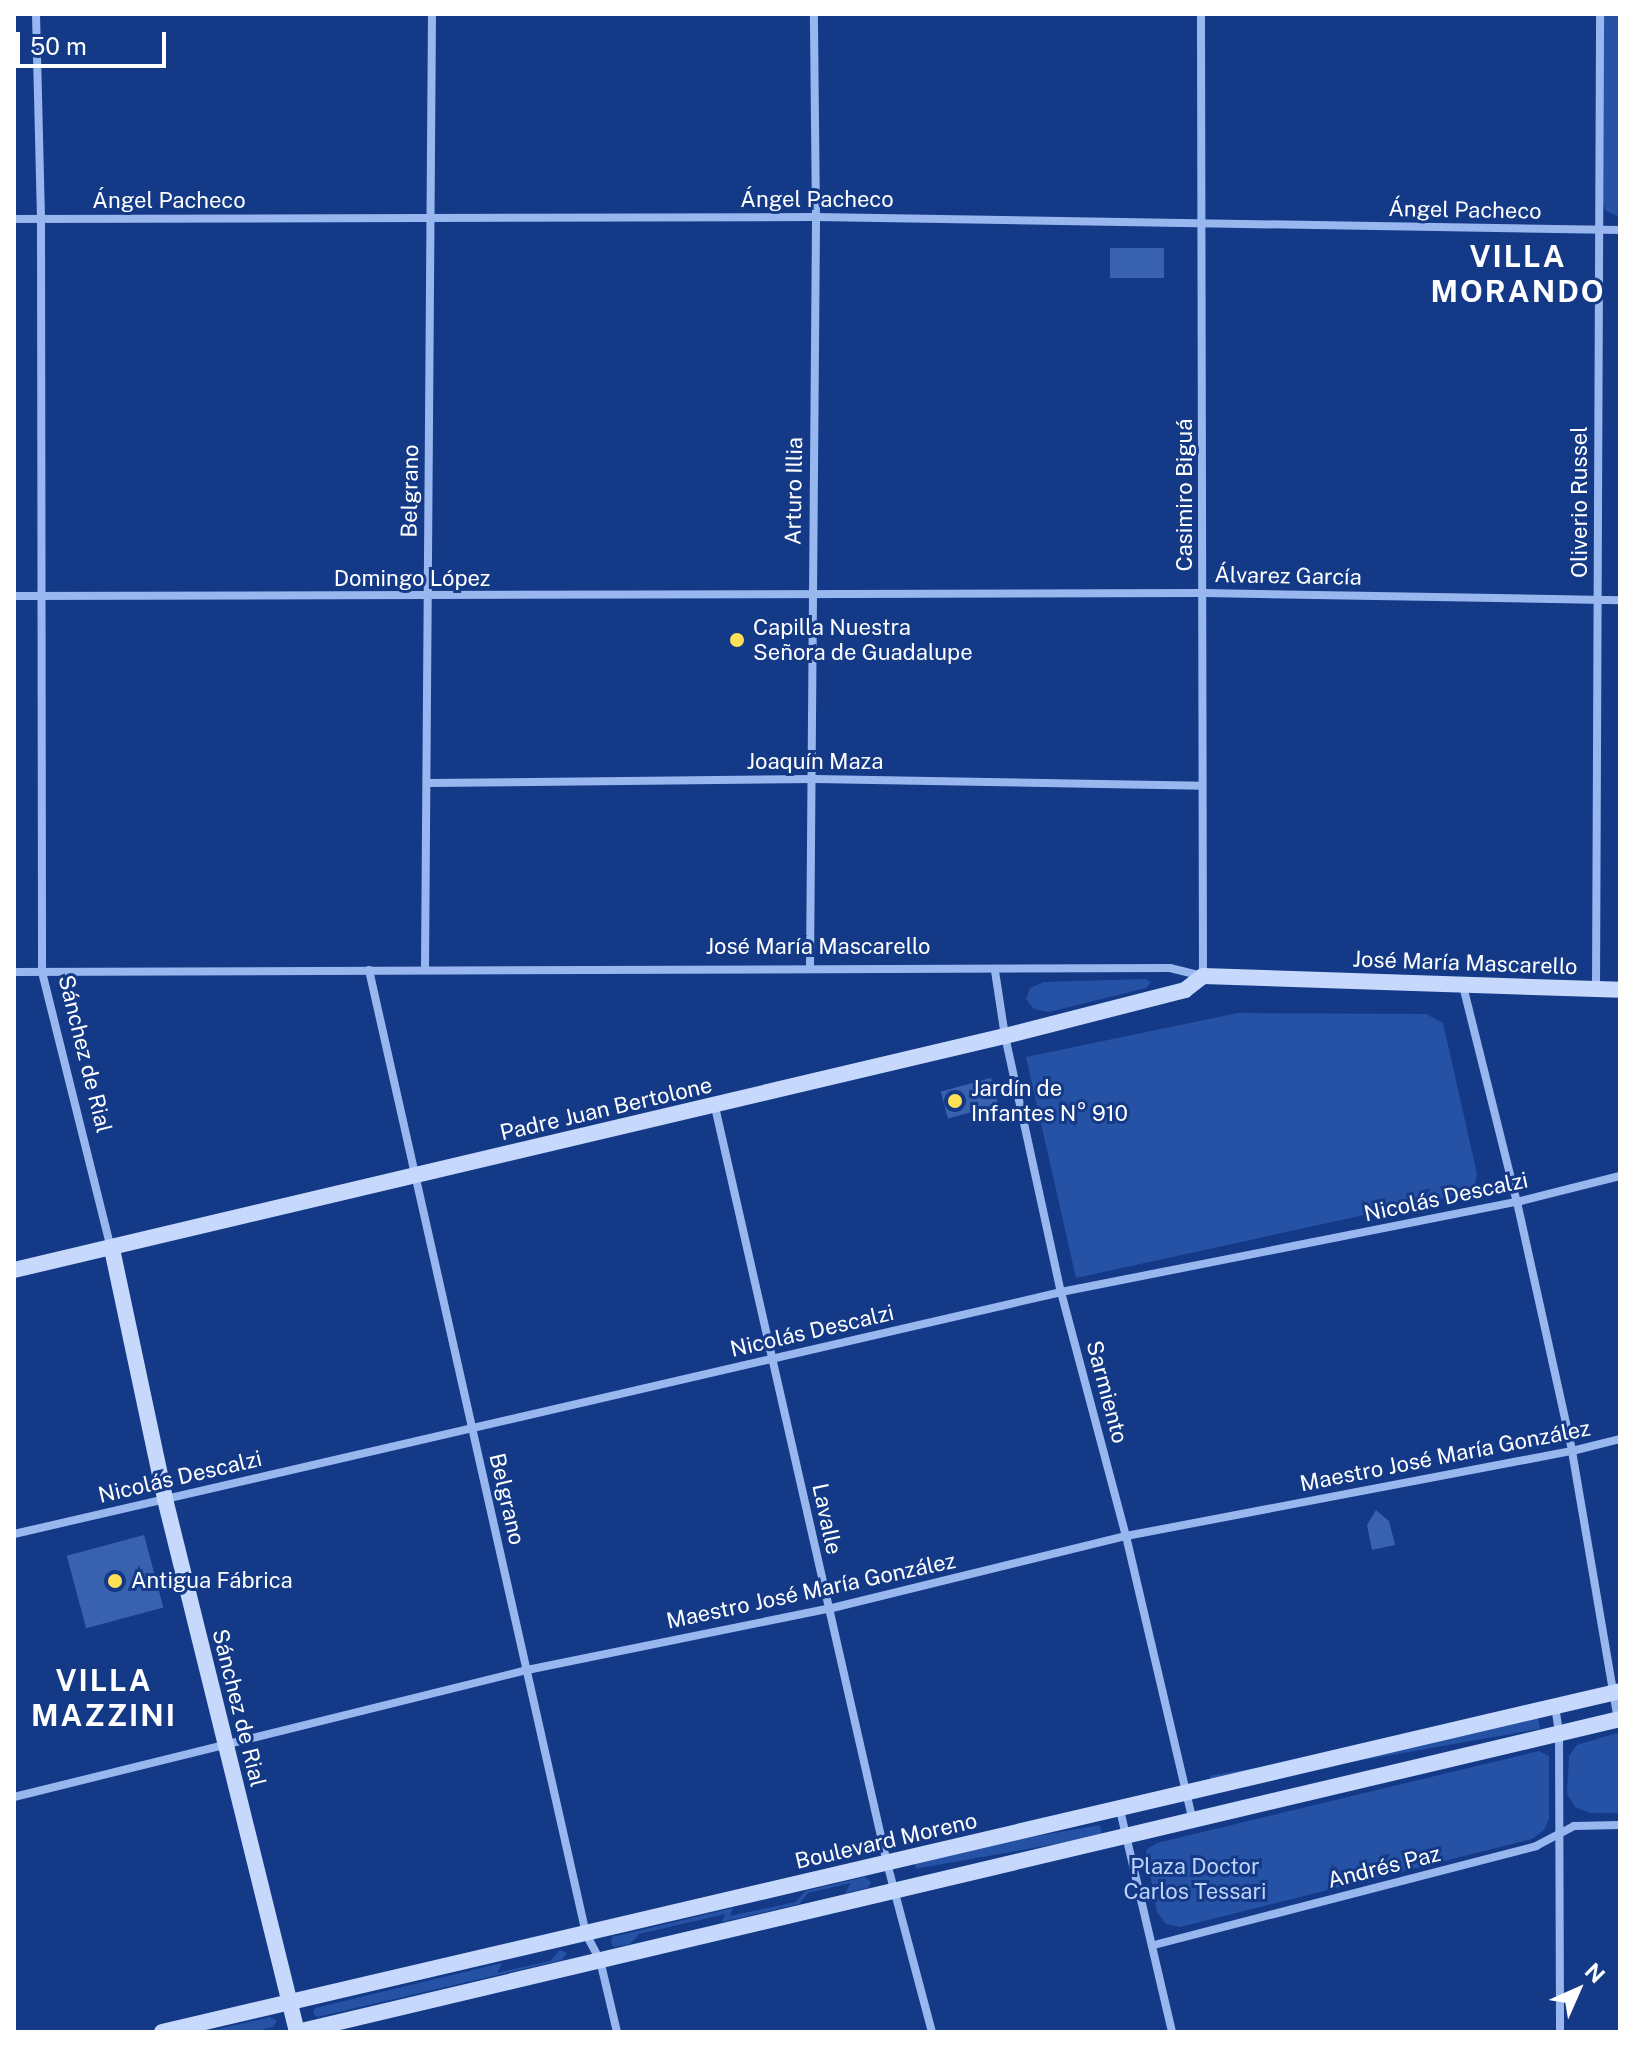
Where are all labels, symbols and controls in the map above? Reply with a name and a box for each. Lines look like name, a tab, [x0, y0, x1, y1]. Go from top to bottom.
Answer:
scale bar	[20, 16, 170, 66]
text: 50 m	[30, 32, 87, 60]
street label: Ángel Pacheco	[740, 187, 894, 213]
street label: Ángel Pacheco	[92, 188, 246, 214]
street label: Ángel Pacheco	[1388, 195, 1542, 225]
district label: VILLA MORANDO	[1430, 238, 1606, 308]
street label: Casimiro Biguá	[1172, 418, 1198, 572]
street label: Oliverio Russel	[1567, 426, 1593, 578]
street label: Arturo Illia	[780, 437, 808, 545]
street label: Belgrano	[396, 444, 424, 538]
street label: Álvarez García	[1214, 562, 1362, 590]
street label: Domingo López	[334, 566, 490, 592]
place label: Capilla Nuestra Señora de Guadalupe	[753, 614, 973, 666]
marker: Capilla Nuestra Señora de Guadalupe	[728, 631, 746, 649]
street label: Joaquín Maza	[747, 749, 883, 775]
street label: José María Mascarello	[705, 934, 931, 960]
street label: José María Mascarello	[1352, 946, 1578, 980]
street label: Sánchez de Rial	[53, 972, 117, 1136]
street label: Padre Juan Bertolone	[497, 1072, 715, 1146]
place label: Jardín de Infantes N° 910	[971, 1075, 1128, 1126]
marker: Jardín de Infantes N° 910	[946, 1092, 964, 1110]
street label: Nicolás Descalzi	[1362, 1167, 1530, 1227]
street label: Nicolás Descalzi	[728, 1299, 896, 1363]
street label: Sarmiento	[1081, 1338, 1133, 1446]
street label: Maestro José María González	[1297, 1415, 1593, 1497]
street label: Nicolás Descalzi	[96, 1445, 264, 1509]
street label: Belgrano	[484, 1451, 530, 1547]
street label: Lavalle	[807, 1481, 847, 1557]
street label: Maestro José María González	[664, 1547, 958, 1635]
place label: Antigua Fábrica	[131, 1568, 293, 1594]
marker: Antigua Fábrica	[106, 1572, 124, 1590]
street label: Sánchez de Rial	[207, 1626, 271, 1790]
district label: VILLA MAZZINI	[31, 1662, 177, 1732]
street label: Boulevard Moreno	[792, 1807, 980, 1875]
street label: Andrés Paz	[1325, 1840, 1443, 1894]
park label: Plaza Doctor Carlos Tessari	[1123, 1853, 1267, 1904]
north arrow	[1538, 1950, 1618, 2030]
text: N	[1580, 1958, 1610, 1988]

